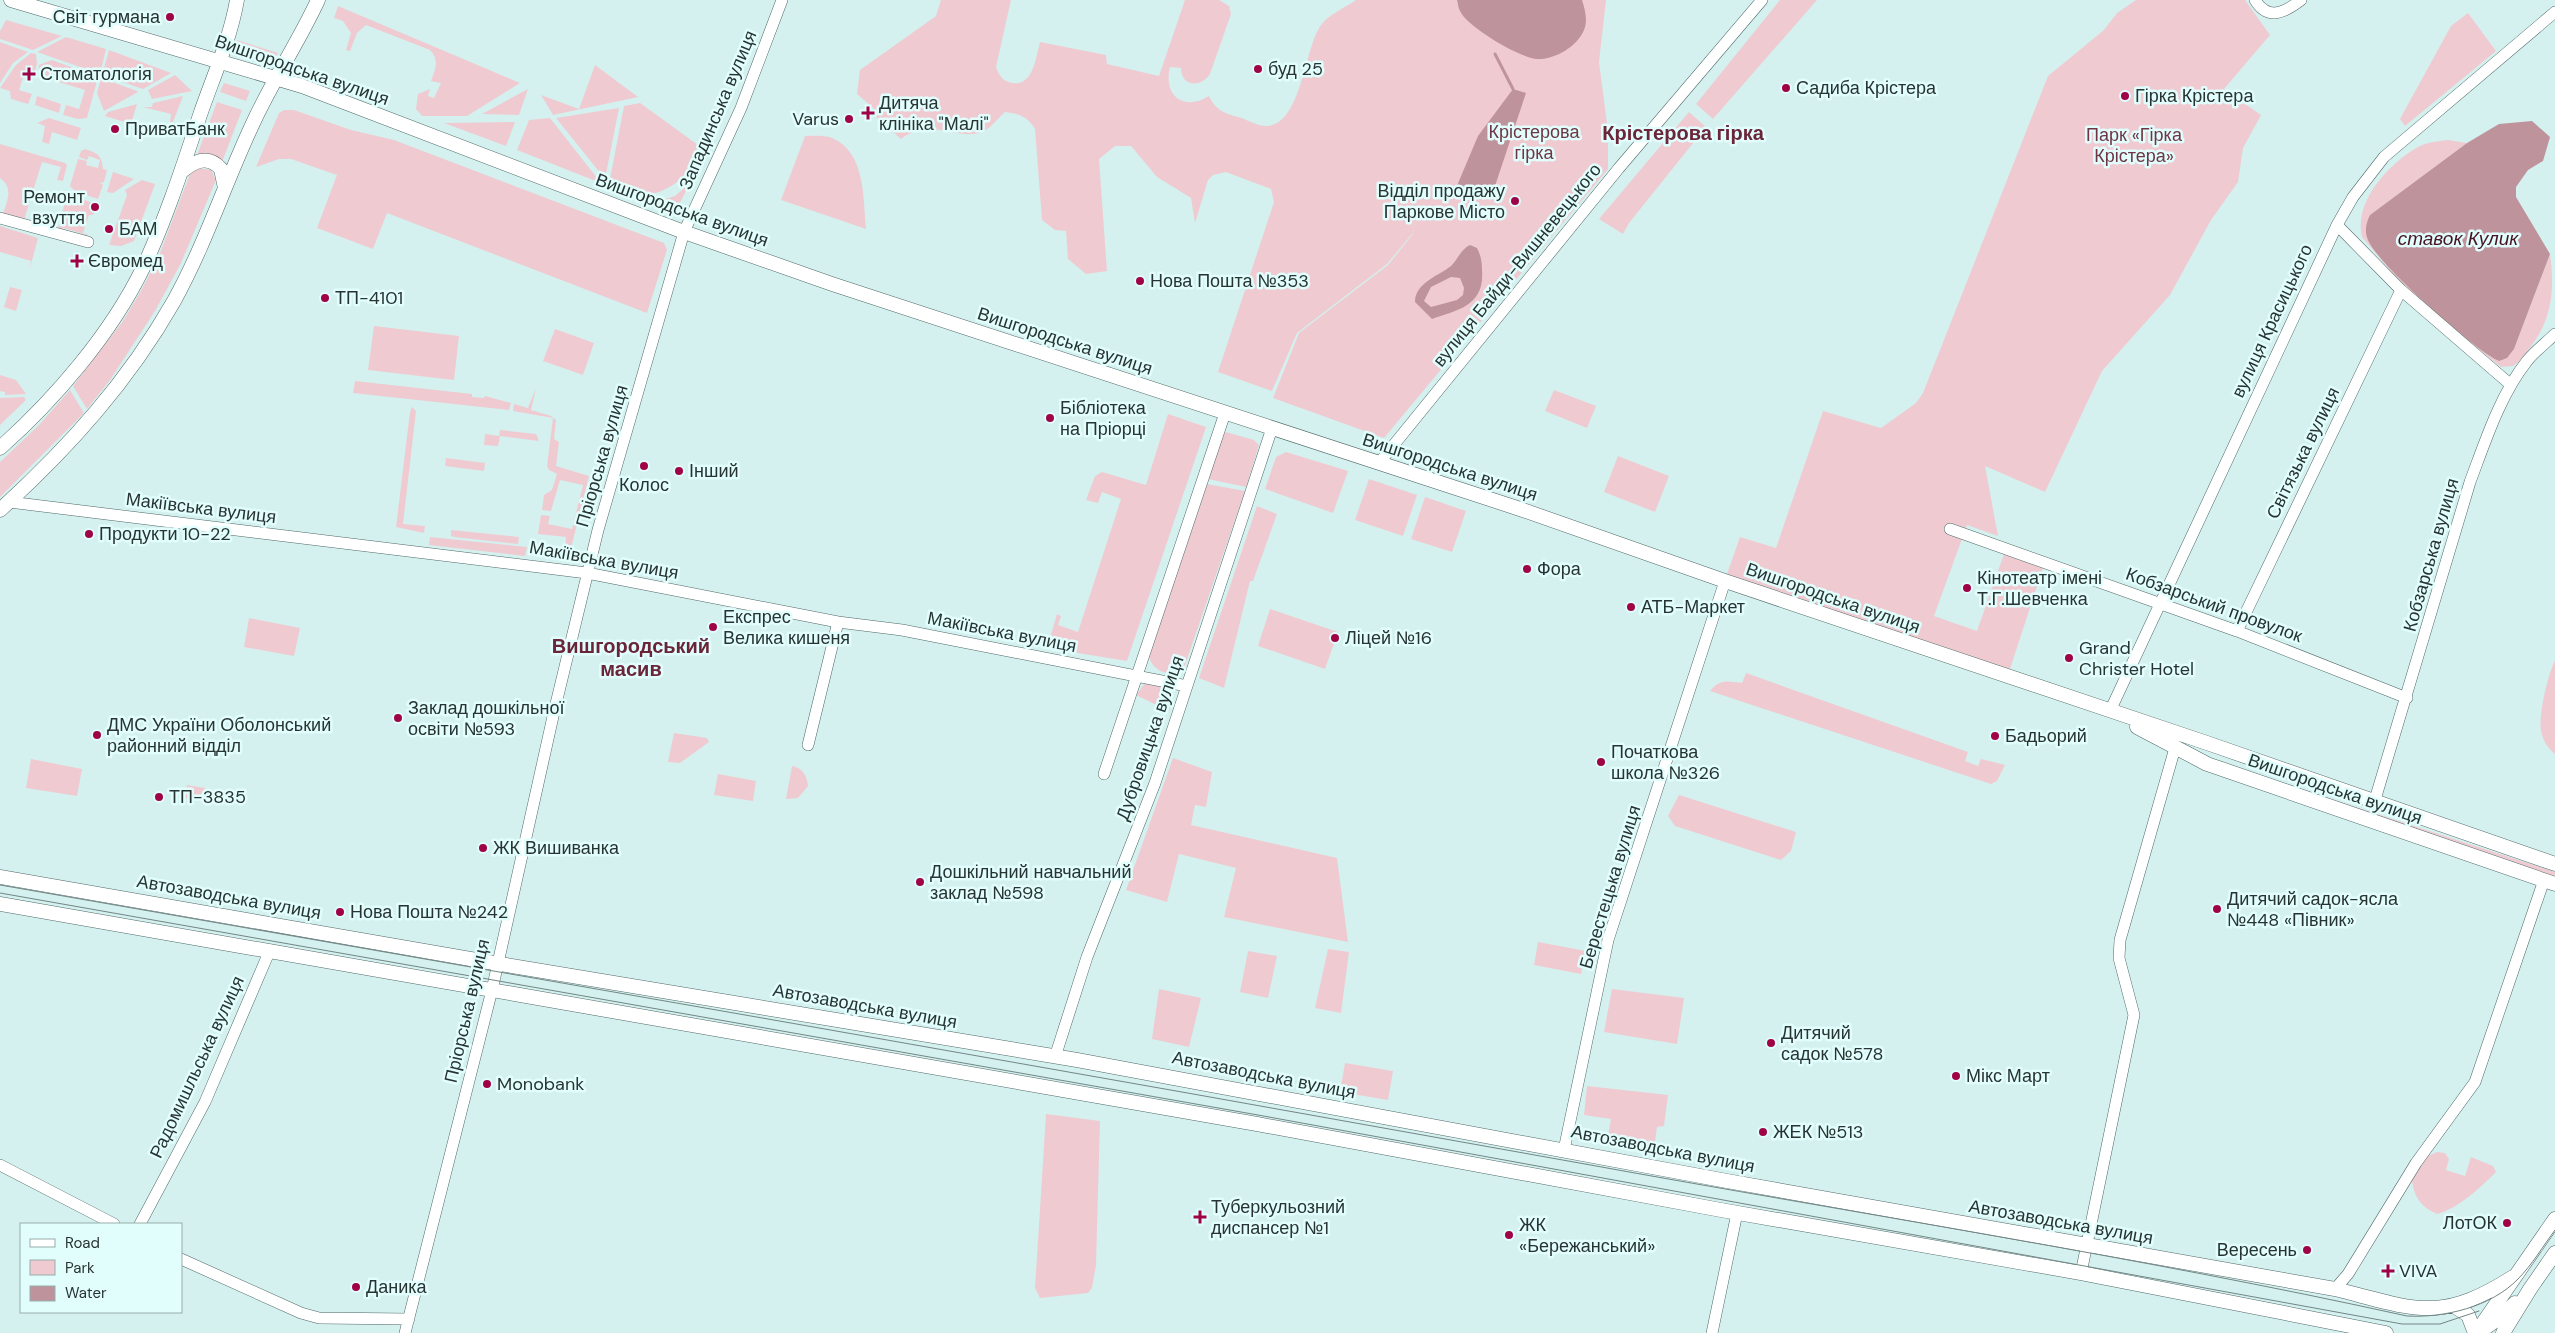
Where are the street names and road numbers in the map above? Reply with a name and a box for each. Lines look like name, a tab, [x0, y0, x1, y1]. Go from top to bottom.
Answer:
street label: Западинська вулиця	[674, 27, 762, 193]
street label: Вишгородська вулиця	[212, 29, 392, 111]
street label: вулиця Байди-Вишневецького	[1427, 158, 1607, 372]
street label: Вишгородська вулиця	[592, 167, 772, 253]
street label: вулиця Красицького	[2226, 240, 2318, 402]
street label: Вишгородська вулиця	[974, 301, 1156, 381]
street label: Пріорська вулиця	[570, 382, 634, 530]
street label: Світязька вулиця	[2261, 383, 2345, 523]
street label: Вишгородська вулиця	[1359, 427, 1541, 507]
street label: Кобзарська вулиця	[2398, 475, 2464, 635]
street label: Макіївська вулиця	[124, 487, 278, 529]
street label: Макіївська вулиця	[527, 535, 681, 585]
street label: Вишгородська вулиця	[1743, 557, 1923, 639]
street label: Кобзарський провулок	[2123, 562, 2306, 648]
street label: Макіївська вулиця	[925, 606, 1079, 658]
street label: Дубровицька вулиця	[1111, 652, 1189, 824]
street label: Вишгородська вулиця	[2245, 748, 2425, 830]
street label: Берестецька вулиця	[1574, 802, 1646, 972]
street label: Автозаводська вулиця	[135, 869, 323, 925]
street label: Пріорська вулиця	[439, 937, 495, 1085]
street label: Радомишльська вулиця	[144, 972, 250, 1162]
street label: Автозаводська вулиця	[771, 978, 959, 1034]
street label: Автозаводська вулиця	[1170, 1045, 1358, 1105]
street label: Автозаводська вулиця	[1569, 1119, 1757, 1179]
street label: Автозаводська вулиця	[1967, 1194, 2155, 1250]

